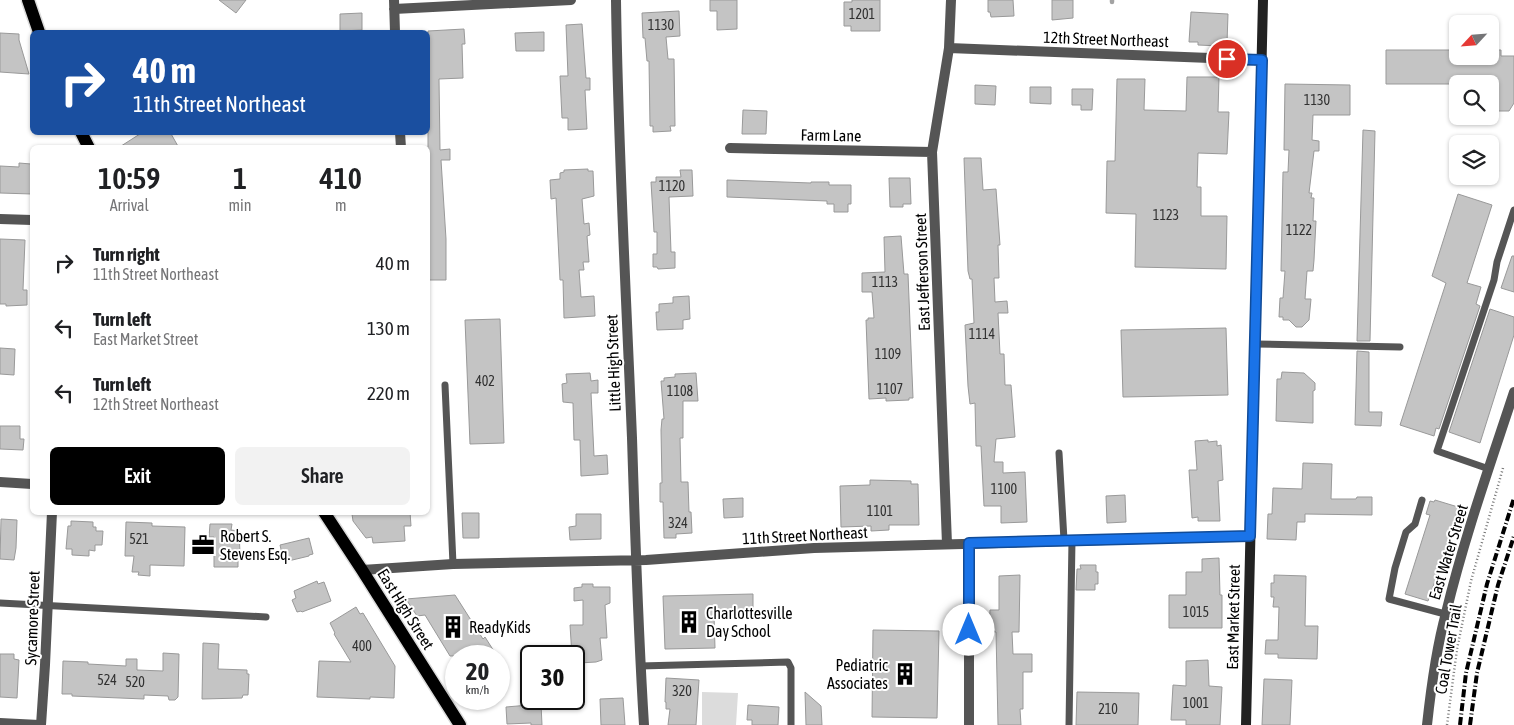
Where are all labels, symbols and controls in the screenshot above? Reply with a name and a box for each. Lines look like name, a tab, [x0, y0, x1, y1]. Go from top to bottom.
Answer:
house number: 1201	[849, 6, 875, 22]
north arrow	[1449, 15, 1499, 65]
map controls	[1449, 15, 1499, 185]
house number: 1130	[648, 17, 675, 33]
street label: 12th Street Northeast	[1043, 28, 1170, 50]
pin	[1206, 38, 1248, 80]
icon: arrive	[1213, 45, 1241, 73]
icon: right	[50, 50, 115, 115]
text: 40 m	[133, 50, 196, 90]
button: search	[1449, 75, 1499, 125]
text: 11th Street Northeast	[133, 91, 306, 117]
house number: 1130	[1304, 92, 1331, 108]
street label: Farm Lane	[801, 125, 861, 145]
button: layers	[1449, 135, 1499, 185]
text: 10:59	[98, 161, 160, 195]
text: 1	[233, 161, 247, 195]
text: 410	[320, 161, 362, 195]
house number: 1120	[659, 178, 686, 194]
text: Arrival	[110, 196, 149, 214]
text: min	[229, 196, 252, 214]
text: m	[335, 196, 347, 214]
house number: 1123	[1153, 207, 1179, 223]
street label: East Jefferson Street	[911, 212, 933, 331]
house number: 1122	[1286, 222, 1312, 238]
text: Turn right	[93, 243, 160, 265]
icon: right	[50, 249, 78, 277]
text: 40 m	[376, 252, 410, 274]
text: 11th Street Northeast	[93, 265, 219, 283]
house number: 1113	[872, 274, 898, 290]
text: Turn left	[93, 308, 151, 330]
icon: left	[50, 314, 78, 342]
street label: Little High Street	[602, 314, 625, 412]
text: 130 m	[367, 317, 410, 339]
house number: 1114	[969, 326, 996, 342]
text: East Market Street	[93, 330, 198, 348]
house number: 1109	[875, 346, 901, 362]
text: Turn left	[93, 373, 151, 395]
house number: 402	[475, 373, 495, 389]
icon: left	[50, 379, 78, 407]
house number: 1107	[877, 381, 903, 397]
text: 220 m	[367, 382, 410, 404]
house number: 1108	[667, 383, 694, 399]
text: 12th Street Northeast	[93, 395, 219, 413]
button: Exit	[50, 447, 225, 505]
button: Share	[235, 447, 410, 505]
house number: 1100	[991, 481, 1018, 497]
street label: East Water Street	[1425, 502, 1471, 602]
house number: 1101	[867, 503, 893, 519]
house number: 324	[668, 515, 688, 531]
street label: 11th Street Northeast	[742, 523, 869, 547]
place label: Robert S. Stevens Esq.	[220, 527, 291, 564]
house number: 521	[129, 531, 149, 547]
office icon: Robert S. Stevens Esq.	[190, 532, 216, 558]
street label: East Market Street	[1223, 564, 1243, 670]
street label: East High Street	[373, 565, 438, 653]
street label: Sycamore Street	[21, 570, 44, 666]
street label: Coal Tower Trail	[1431, 602, 1465, 696]
position arrow	[942, 603, 994, 655]
place label: Charlottesville Day School	[706, 604, 793, 641]
house number: 1015	[1183, 604, 1209, 620]
building icon: Charlottesville Day School	[676, 609, 702, 635]
building icon: ReadyKids	[440, 614, 466, 640]
place label: ReadyKids	[469, 618, 531, 637]
house number: 400	[352, 638, 372, 654]
speed limit sign: 30	[520, 645, 585, 710]
place label: Pediatric Associates	[827, 656, 888, 692]
text: 20	[466, 657, 489, 685]
building icon: Pediatric Associates	[892, 661, 918, 687]
house number: 524	[97, 672, 117, 688]
house number: 520	[125, 674, 145, 690]
text: km/h	[466, 683, 489, 697]
house number: 320	[672, 683, 692, 699]
house number: 1001	[1183, 695, 1209, 711]
house number: 210	[1098, 701, 1118, 717]

